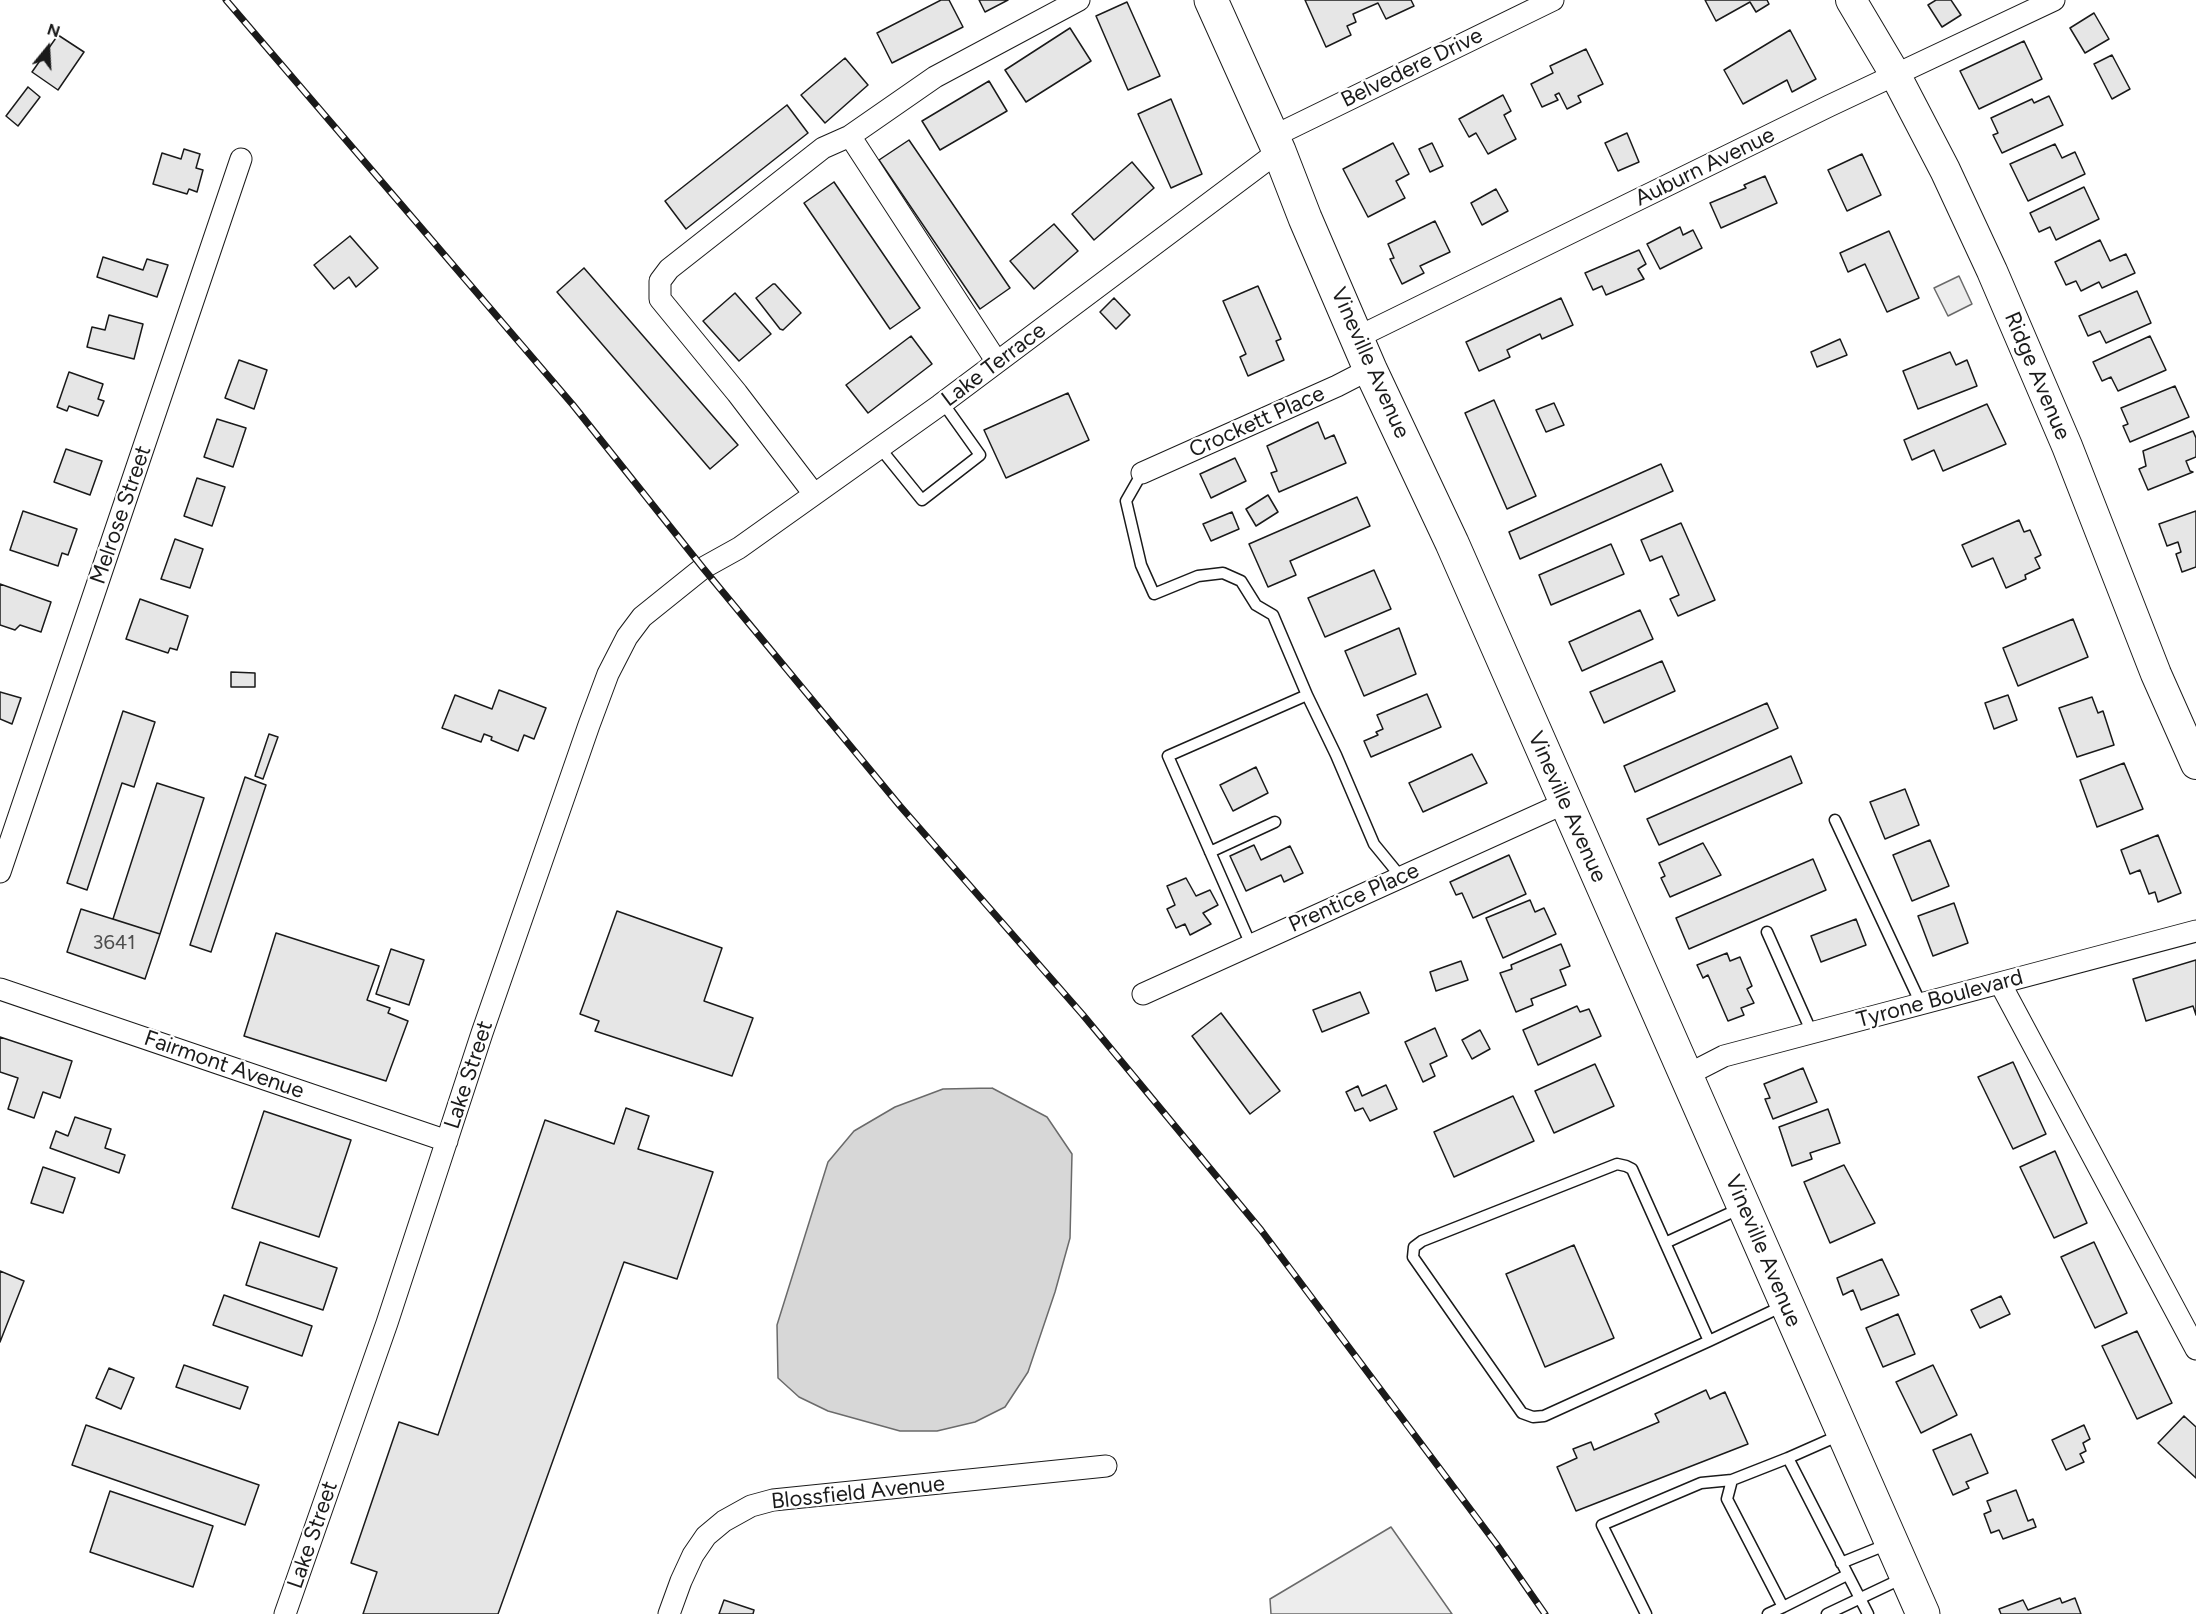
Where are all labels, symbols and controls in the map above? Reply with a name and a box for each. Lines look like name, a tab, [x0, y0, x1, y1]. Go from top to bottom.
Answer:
north arrow	[18, 18, 78, 78]
text: N	[45, 19, 63, 41]
street label: Belvedere Drive	[1337, 22, 1487, 114]
street label: Auburn Avenue	[1631, 122, 1779, 212]
street label: Vineville Avenue	[1325, 283, 1415, 443]
street label: Ridge Avenue	[1998, 308, 2076, 444]
street label: Lake Terrace	[937, 317, 1051, 413]
street label: Crockett Place	[1185, 380, 1329, 464]
street label: Melrose Street	[85, 442, 157, 588]
street label: Vineville Avenue	[1522, 727, 1612, 887]
street label: Prentice Place	[1285, 858, 1423, 938]
house number: 3641	[93, 931, 135, 955]
street label: Tyrone Boulevard	[1854, 964, 2026, 1034]
street label: Lake Street	[439, 1018, 499, 1132]
street label: Fairmont Avenue	[141, 1025, 307, 1105]
street label: Vineville Avenue	[1719, 1171, 1807, 1331]
street label: Blossfield Avenue	[770, 1471, 946, 1515]
street label: Lake Street	[282, 1478, 344, 1592]

